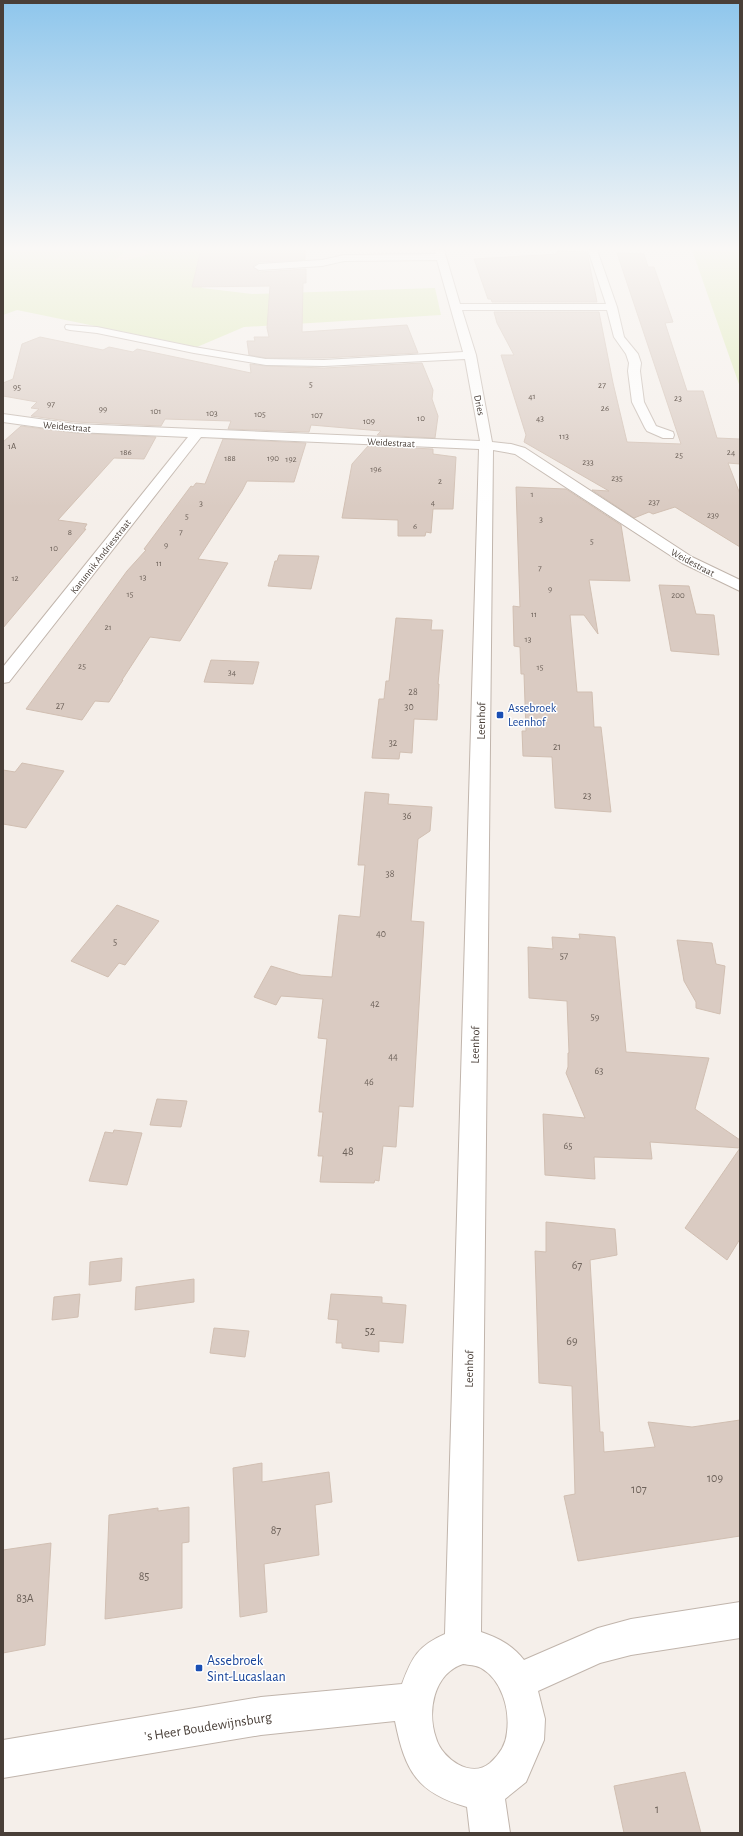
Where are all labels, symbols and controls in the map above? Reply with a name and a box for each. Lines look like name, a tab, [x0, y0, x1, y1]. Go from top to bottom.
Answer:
house number: 5	[309, 380, 313, 389]
house number: 27	[598, 381, 606, 390]
house number: 95	[13, 383, 21, 392]
house number: 41	[528, 392, 536, 401]
street label: Dries	[472, 394, 486, 417]
house number: 23	[674, 394, 682, 403]
house number: 97	[47, 400, 55, 409]
house number: 26	[601, 404, 609, 413]
house number: 99	[99, 405, 107, 414]
house number: 101	[151, 407, 161, 416]
house number: 103	[206, 409, 218, 418]
house number: 105	[254, 410, 266, 419]
house number: 107	[311, 411, 323, 420]
house number: 10	[417, 414, 425, 423]
house number: 43	[536, 414, 544, 423]
house number: 109	[363, 417, 375, 426]
street label: Weidestraat	[43, 420, 92, 434]
house number: 113	[559, 432, 569, 441]
street label: Weidestraat	[367, 437, 416, 449]
house number: 1A	[8, 442, 16, 451]
house number: 186	[120, 448, 132, 457]
house number: 24	[727, 448, 736, 457]
house number: 25	[675, 451, 683, 460]
house number: 188	[224, 454, 236, 463]
house number: 190	[267, 454, 279, 463]
house number: 192	[285, 455, 297, 464]
house number: 233	[582, 458, 594, 467]
house number: 196	[370, 465, 382, 474]
house number: 235	[611, 474, 623, 483]
house number: 2	[438, 477, 442, 486]
house number: 1	[530, 490, 534, 499]
house number: 4	[431, 498, 436, 507]
house number: 237	[648, 498, 660, 507]
house number: 3	[199, 499, 203, 508]
house number: 239	[707, 511, 719, 520]
house number: 5	[185, 512, 189, 521]
house number: 3	[539, 515, 543, 524]
street label: Kanunnik Andriesstraat	[69, 517, 133, 596]
house number: 6	[413, 522, 417, 531]
house number: 8	[68, 528, 72, 537]
house number: 7	[179, 528, 183, 537]
house number: 5	[590, 537, 594, 546]
house number: 9	[164, 541, 168, 550]
house number: 10	[50, 544, 58, 553]
street label: Weidestraat	[669, 547, 717, 579]
house number: 11	[156, 559, 162, 568]
house number: 7	[538, 564, 542, 573]
house number: 13	[140, 573, 147, 582]
house number: 12	[11, 574, 19, 583]
house number: 9	[548, 585, 552, 594]
house number: 15	[127, 590, 134, 599]
house number: 200	[671, 591, 685, 600]
house number: 11	[531, 610, 537, 619]
house number: 21	[104, 623, 112, 632]
house number: 13	[525, 635, 532, 644]
house number: 25	[78, 662, 86, 671]
house number: 15	[537, 663, 544, 672]
house number: 34	[228, 668, 237, 677]
house number: 28	[408, 687, 418, 697]
house number: 27	[56, 701, 64, 711]
street label: Leenhof	[475, 701, 487, 740]
house number: 30	[404, 702, 414, 712]
place label: Assebroek Leenhof	[508, 702, 557, 728]
marker: Assebroek Leenhof	[495, 710, 505, 720]
house number: 32	[389, 738, 398, 748]
house number: 21	[553, 742, 561, 752]
house number: 23	[583, 791, 591, 801]
house number: 36	[403, 811, 412, 821]
house number: 38	[386, 869, 395, 879]
house number: 40	[376, 929, 386, 939]
house number: 5	[113, 937, 117, 947]
house number: 57	[560, 951, 568, 961]
house number: 42	[370, 999, 380, 1009]
house number: 59	[591, 1012, 600, 1022]
street label: Leenhof	[469, 1025, 481, 1064]
house number: 44	[388, 1052, 398, 1062]
house number: 63	[595, 1066, 603, 1076]
house number: 46	[364, 1077, 374, 1087]
house number: 65	[564, 1141, 572, 1151]
house number: 48	[342, 1145, 354, 1157]
house number: 67	[572, 1259, 582, 1271]
house number: 52	[365, 1325, 376, 1337]
house number: 69	[566, 1335, 578, 1347]
street label: Leenhof	[463, 1349, 475, 1388]
house number: 109	[707, 1472, 723, 1484]
house number: 107	[631, 1483, 647, 1495]
house number: 87	[271, 1524, 281, 1536]
house number: 85	[139, 1570, 149, 1582]
house number: 83A	[16, 1592, 34, 1604]
place label: Assebroek Sint-Lucaslaan	[207, 1654, 286, 1684]
marker: Assebroek Sint-Lucaslaan	[194, 1663, 204, 1673]
street label: 's Heer Boudewijnsburg	[144, 1710, 273, 1744]
house number: 1	[655, 1803, 659, 1815]

